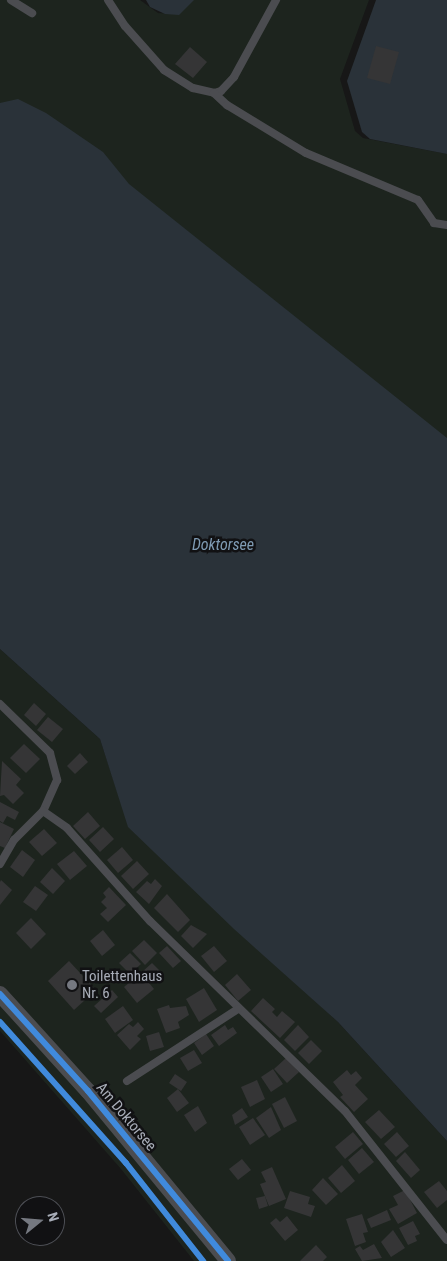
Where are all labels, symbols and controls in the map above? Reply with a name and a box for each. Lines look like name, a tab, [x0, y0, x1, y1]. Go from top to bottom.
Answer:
water label: Doktorsee	[192, 535, 254, 555]
place label: Toilettenhaus Nr. 6	[82, 967, 162, 1002]
marker: Toilettenhaus Nr. 6	[66, 979, 78, 991]
street label: Am Doktorsee	[92, 1079, 160, 1155]
north arrow	[15, 1196, 65, 1246]
text: N	[44, 1210, 62, 1223]

